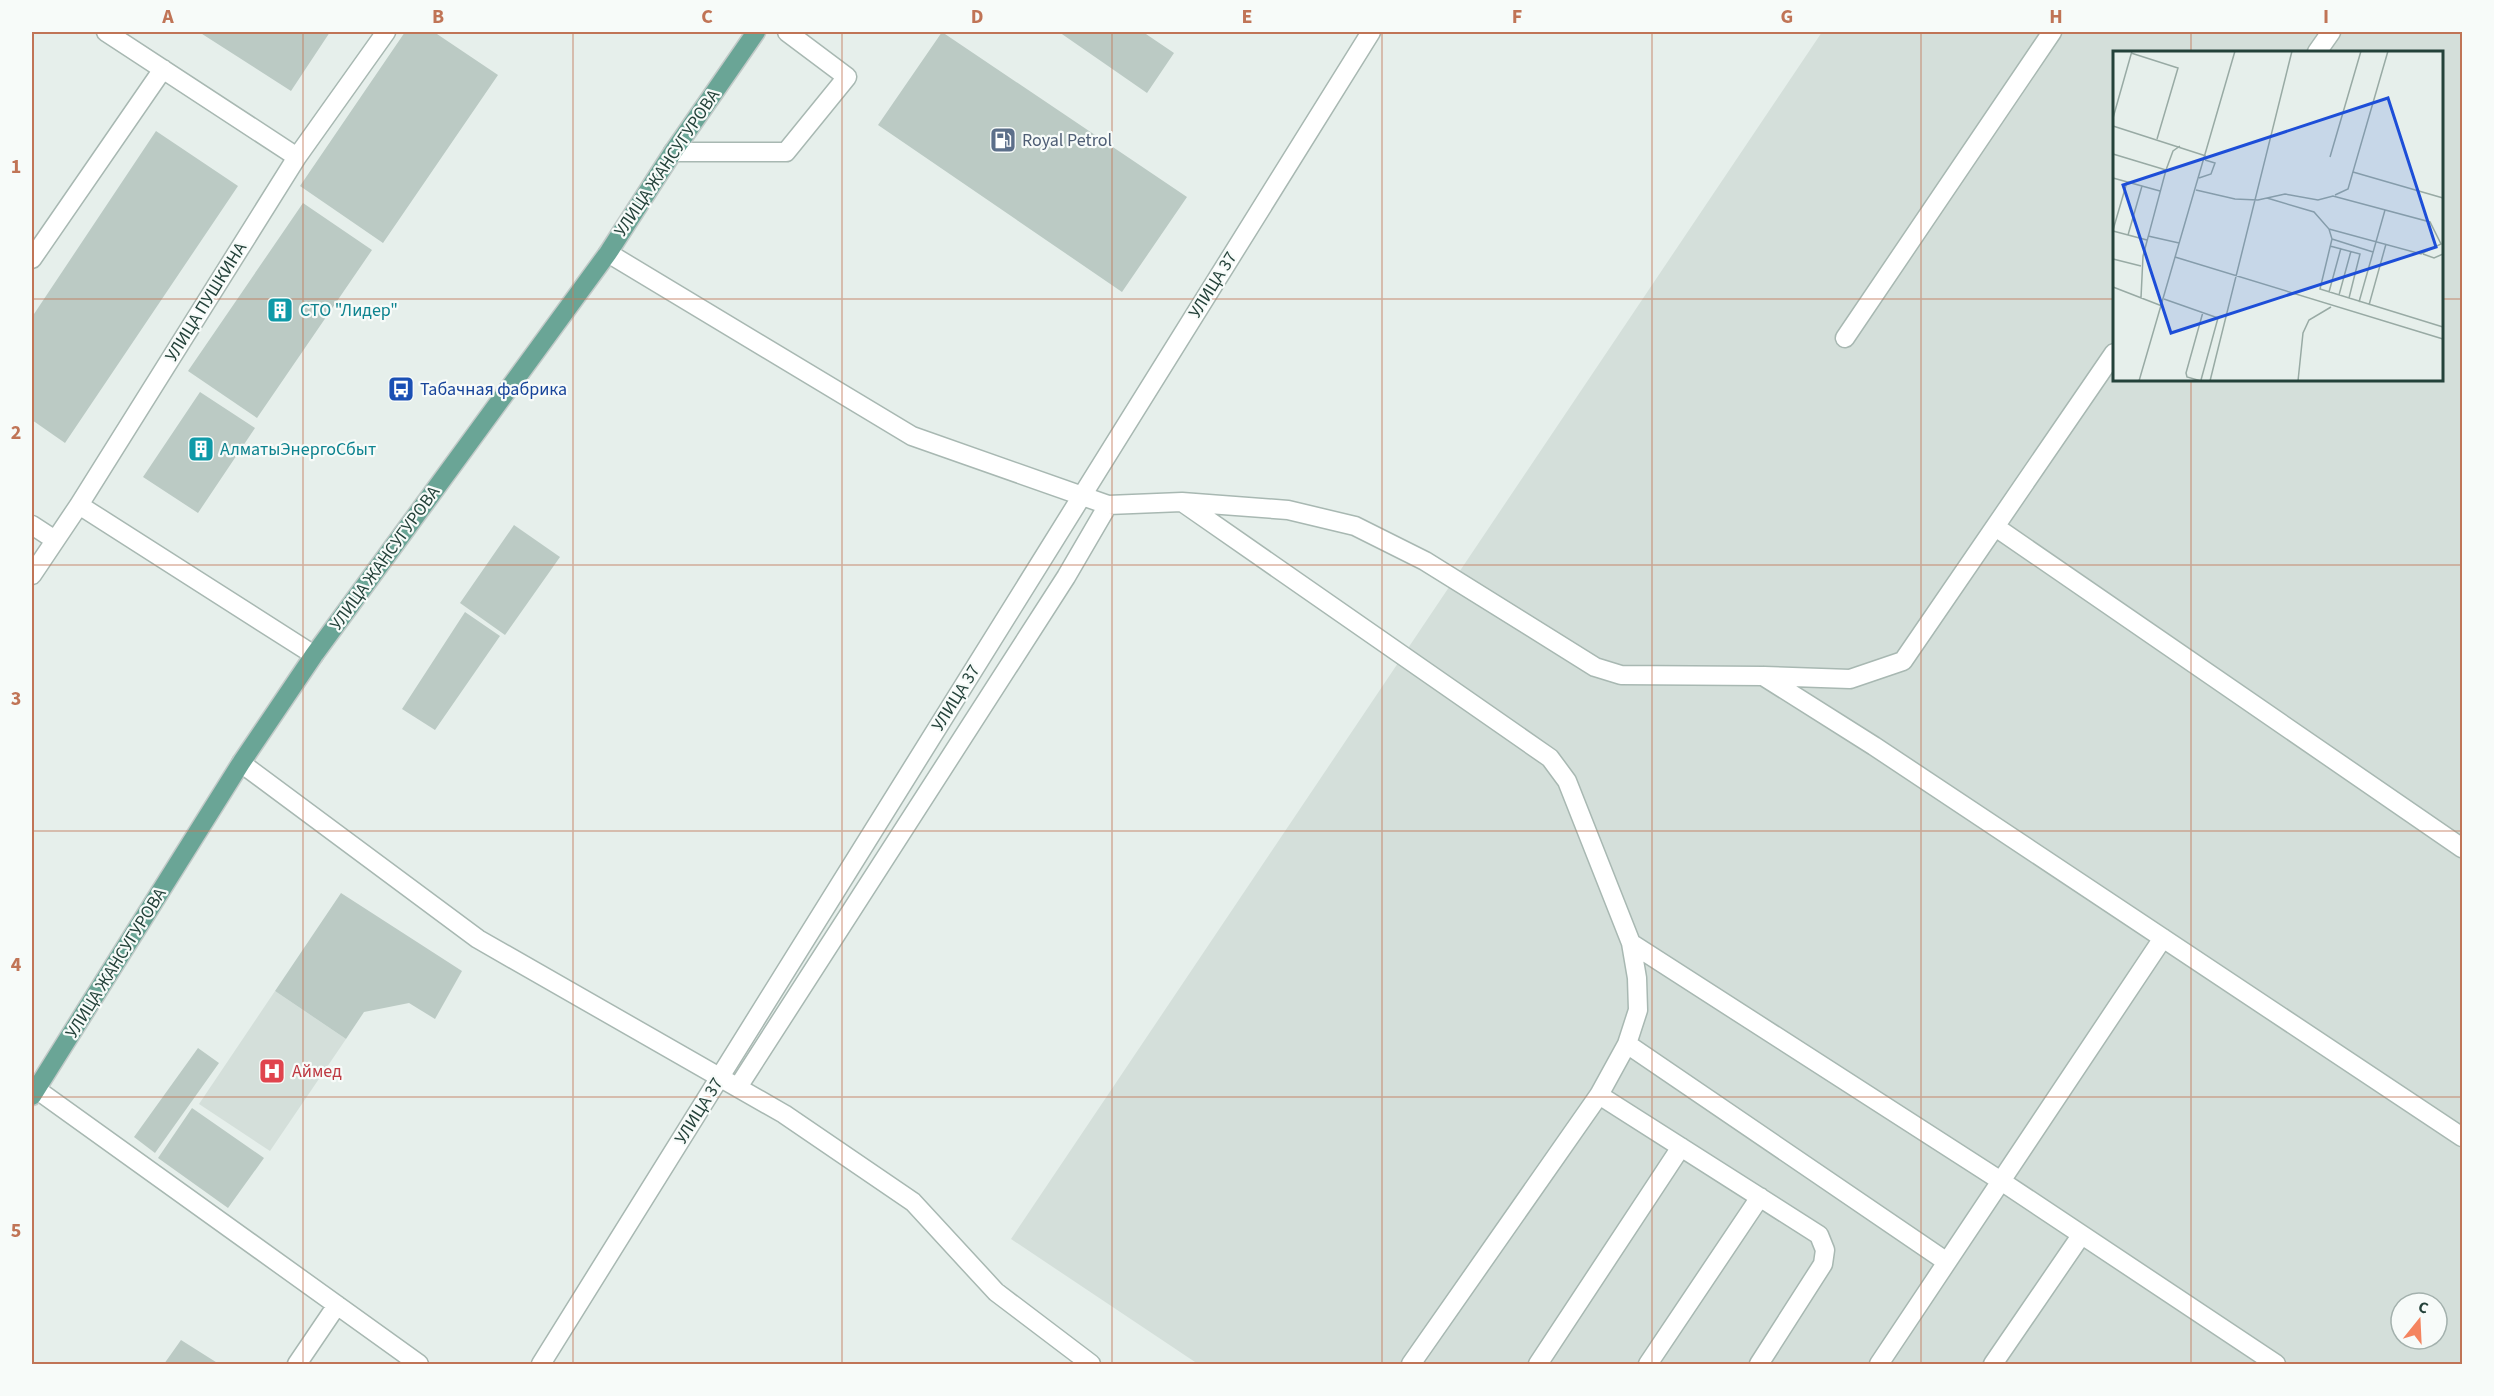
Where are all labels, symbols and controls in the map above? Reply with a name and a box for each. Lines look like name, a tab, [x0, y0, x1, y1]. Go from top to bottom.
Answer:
text: A	[161, 3, 174, 31]
text: B	[432, 3, 444, 31]
text: C	[701, 3, 713, 31]
text: D	[971, 3, 983, 31]
text: E	[1242, 3, 1252, 31]
text: F	[1512, 3, 1522, 31]
text: G	[1781, 3, 1793, 31]
text: H	[2049, 3, 2063, 31]
text: I	[2323, 3, 2329, 31]
inset map	[2113, 51, 2443, 381]
street label: УЛИЦА ЖАНСУГУРОВА	[608, 84, 726, 242]
fuel station icon: Royal Petrol	[988, 125, 1018, 155]
place label: Royal Petrol	[1022, 128, 1112, 153]
text: 1	[11, 153, 21, 181]
street label: УЛИЦА ПУШКИНА	[159, 237, 253, 367]
street label: УЛИЦА 37	[1183, 247, 1243, 323]
building icon: СТО "Лидер"	[265, 295, 295, 325]
place label: СТО "Лидер"	[300, 298, 398, 323]
bus stop icon: Табачная фабрика	[386, 374, 416, 404]
place label: Табачная фабрика	[420, 377, 567, 402]
text: 2	[11, 419, 21, 447]
building icon: АлматыЭнергоСбыт	[186, 434, 216, 464]
place label: АлматыЭнергоСбыт	[220, 437, 376, 462]
street label: УЛИЦА ЖАНСУГУРОВА	[324, 481, 446, 635]
street label: УЛИЦА 37	[926, 660, 986, 736]
text: 3	[11, 685, 21, 713]
street label: УЛИЦА ЖАНСУГУРОВА	[60, 883, 173, 1043]
text: 4	[11, 951, 22, 979]
hospital icon: Аймед	[257, 1056, 287, 1086]
place label: Аймед	[292, 1059, 342, 1084]
street label: УЛИЦА 37	[669, 1073, 729, 1149]
text: 5	[11, 1217, 21, 1245]
north arrow	[2389, 1291, 2449, 1351]
text: С	[2415, 1296, 2431, 1320]

